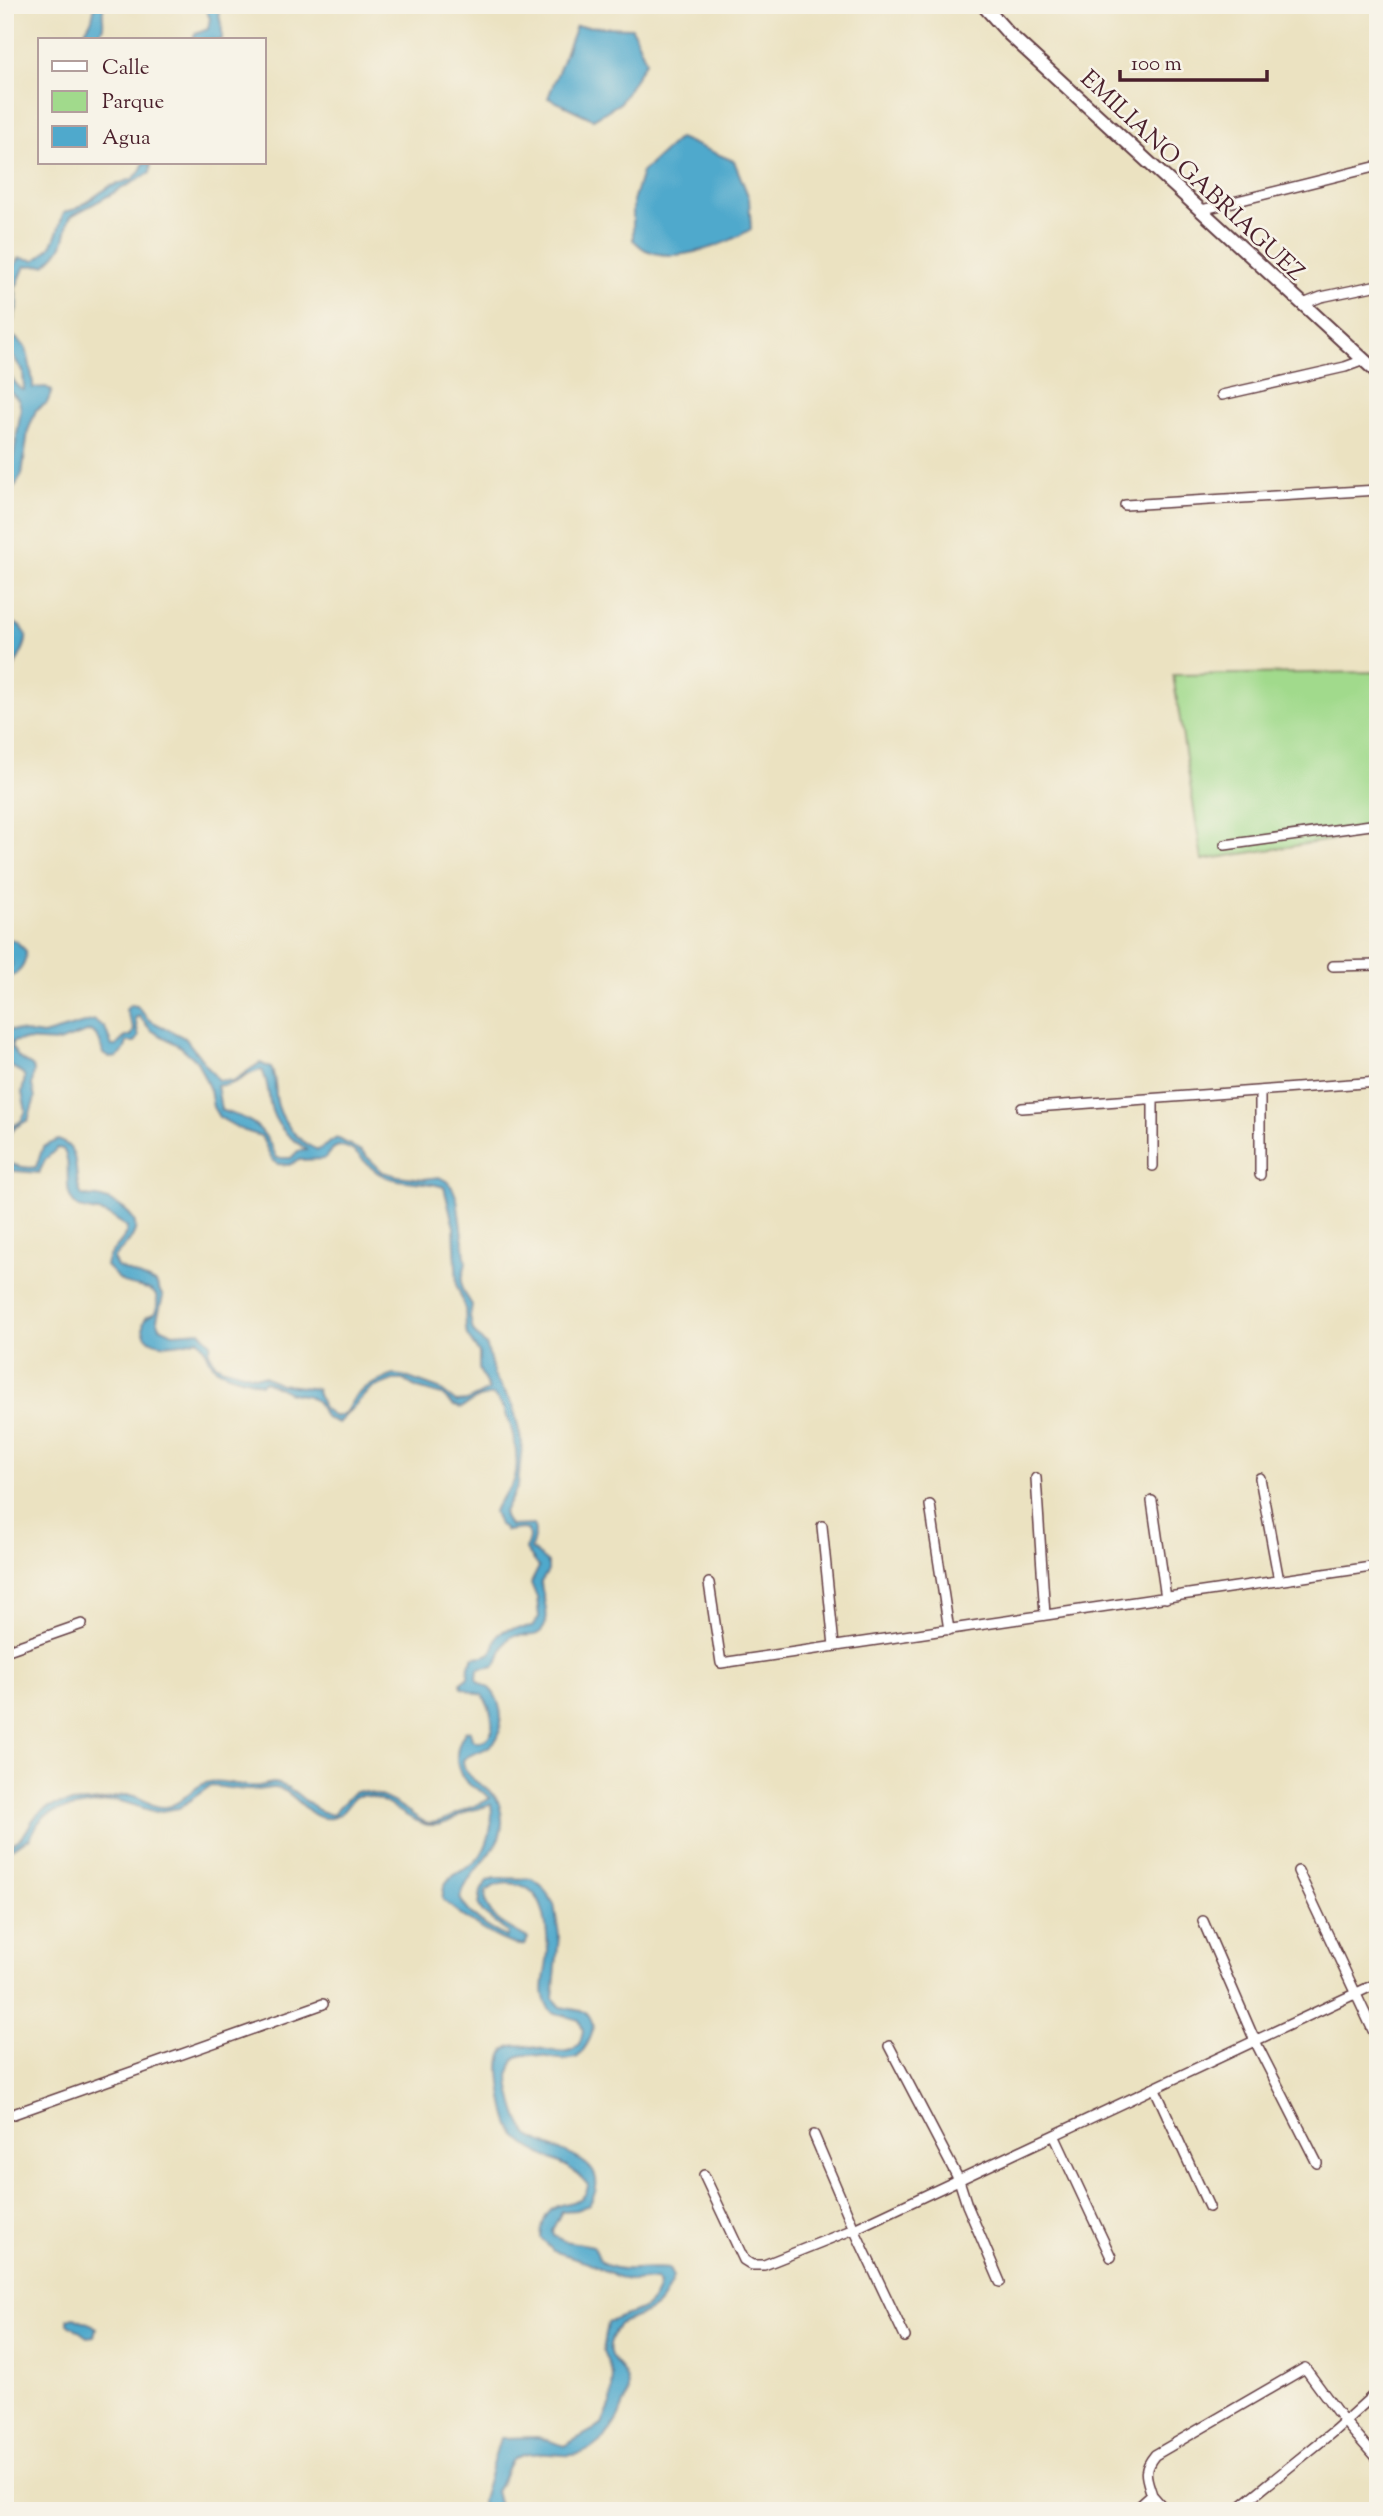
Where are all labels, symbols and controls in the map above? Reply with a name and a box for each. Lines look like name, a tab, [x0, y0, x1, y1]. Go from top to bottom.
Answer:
legend	[38, 38, 266, 164]
scale bar	[1120, 38, 1268, 82]
text: 100 m	[1131, 50, 1182, 80]
text: Calle	[102, 54, 150, 84]
street label: EMILIANO GABRIAGUEZ	[1072, 63, 1312, 290]
text: Parque	[102, 88, 164, 118]
text: Agua	[102, 124, 151, 154]

